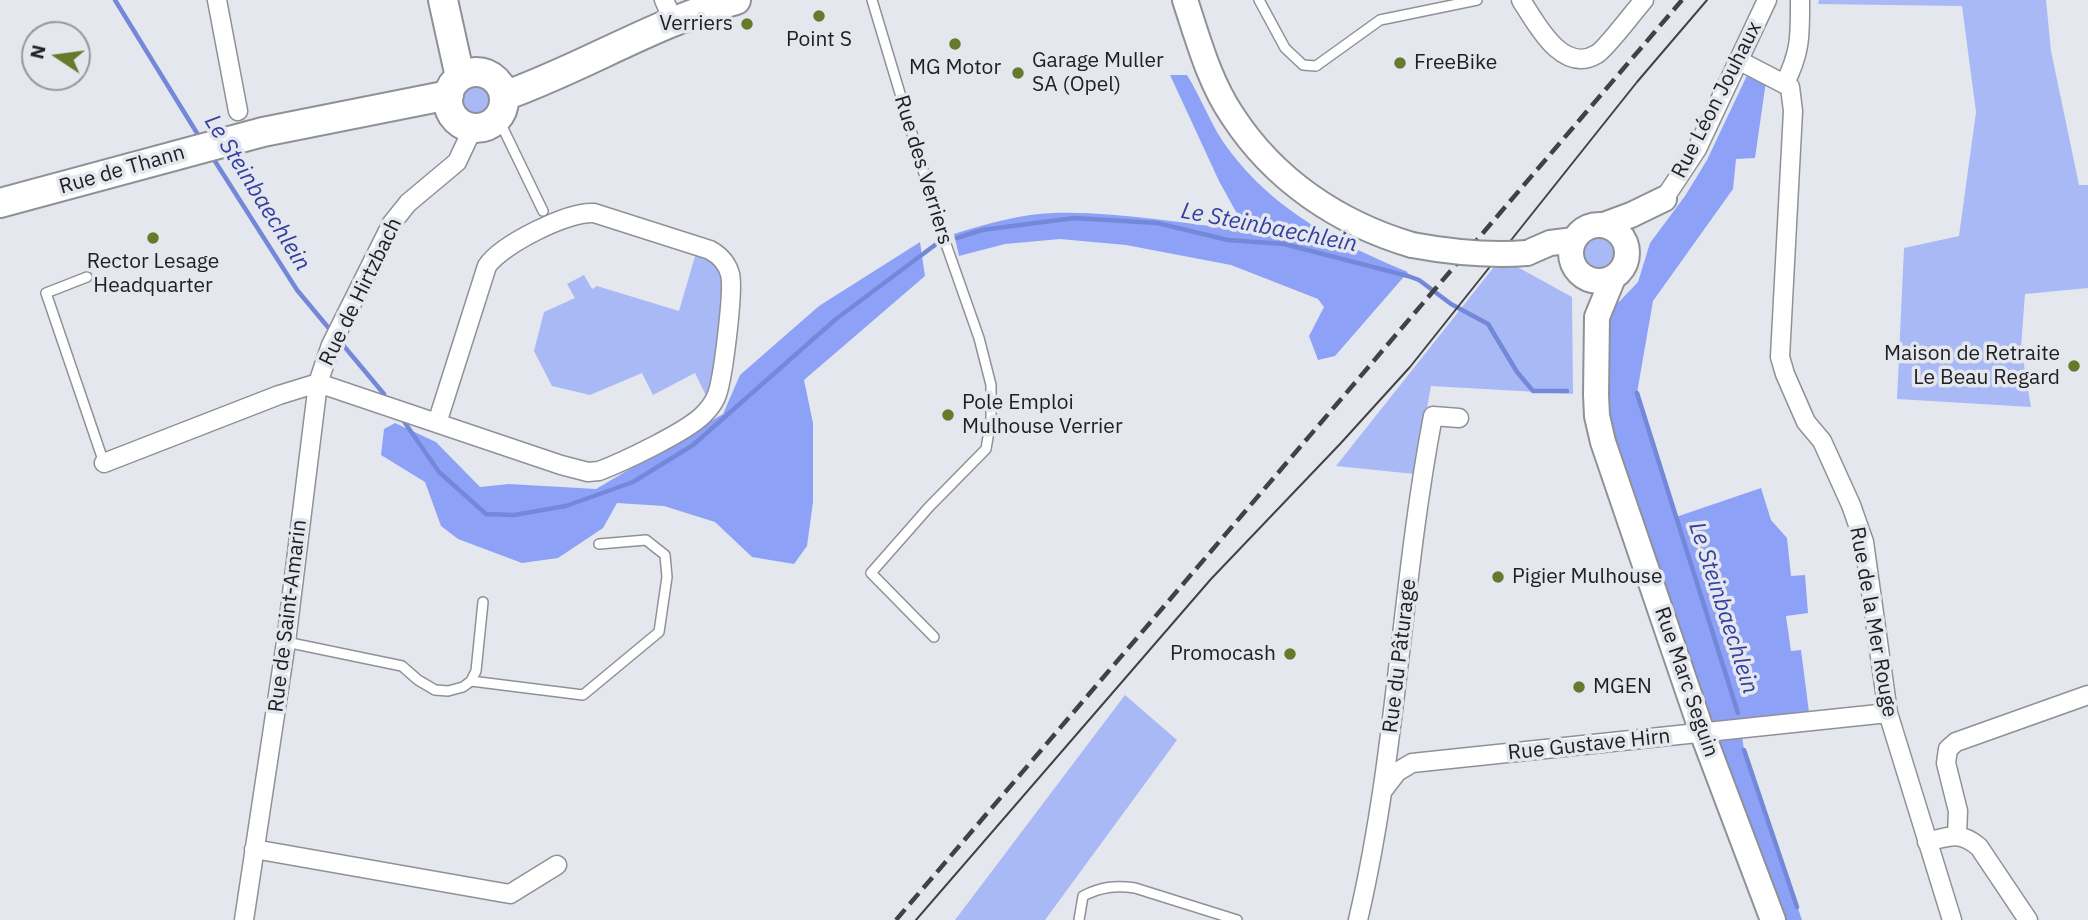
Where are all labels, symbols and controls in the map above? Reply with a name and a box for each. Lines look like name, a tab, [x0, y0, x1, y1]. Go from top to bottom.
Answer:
marker: Point S	[811, 8, 827, 24]
place label: Verriers	[659, 11, 733, 37]
marker: Verriers	[739, 16, 755, 32]
street label: Rue Léon Jouhaux	[1667, 17, 1767, 183]
north arrow	[21, 21, 91, 91]
place label: Point S	[786, 27, 852, 53]
marker: MG Motor	[947, 36, 963, 52]
text: N	[24, 42, 51, 61]
place label: Garage Muller SA (Opel)	[1032, 48, 1164, 98]
place label: FreeBike	[1414, 50, 1497, 76]
place label: MG Motor	[909, 55, 1001, 81]
marker: FreeBike	[1392, 55, 1408, 71]
marker: Garage Muller SA (Opel)	[1010, 65, 1026, 81]
street label: Rue des Verriers	[888, 92, 958, 248]
water label: Le Steinbaechlein	[198, 110, 316, 276]
street label: Rue de Thann	[56, 140, 188, 200]
water label: Le Steinbaechlein	[1179, 197, 1359, 259]
street label: Rue de Hirtzbach	[314, 214, 408, 370]
marker: Rector Lesage Headquarter	[145, 230, 161, 246]
place label: Rector Lesage Headquarter	[87, 249, 219, 299]
place label: Maison de Retraite Le Beau Regard	[1884, 341, 2060, 391]
marker: Maison de Retraite Le Beau Regard	[2066, 358, 2082, 374]
place label: Pole Emploi Mulhouse Verrier	[962, 390, 1123, 440]
marker: Pole Emploi Mulhouse Verrier	[940, 407, 956, 423]
street label: Rue de Saint-Amarin	[264, 518, 312, 714]
water label: Le Steinbaechlein	[1682, 519, 1764, 697]
street label: Rue de la Mer Rouge	[1844, 525, 1902, 719]
place label: Pigier Mulhouse	[1512, 564, 1663, 590]
marker: Pigier Mulhouse	[1490, 569, 1506, 585]
street label: Rue du Pâturage	[1378, 577, 1422, 735]
street label: Rue Marc Seguin	[1649, 604, 1723, 760]
place label: Promocash	[1170, 641, 1276, 667]
marker: Promocash	[1282, 646, 1298, 662]
place label: MGEN	[1593, 674, 1652, 700]
marker: MGEN	[1571, 679, 1587, 695]
street label: Rue Gustave Hirn	[1507, 724, 1671, 766]

